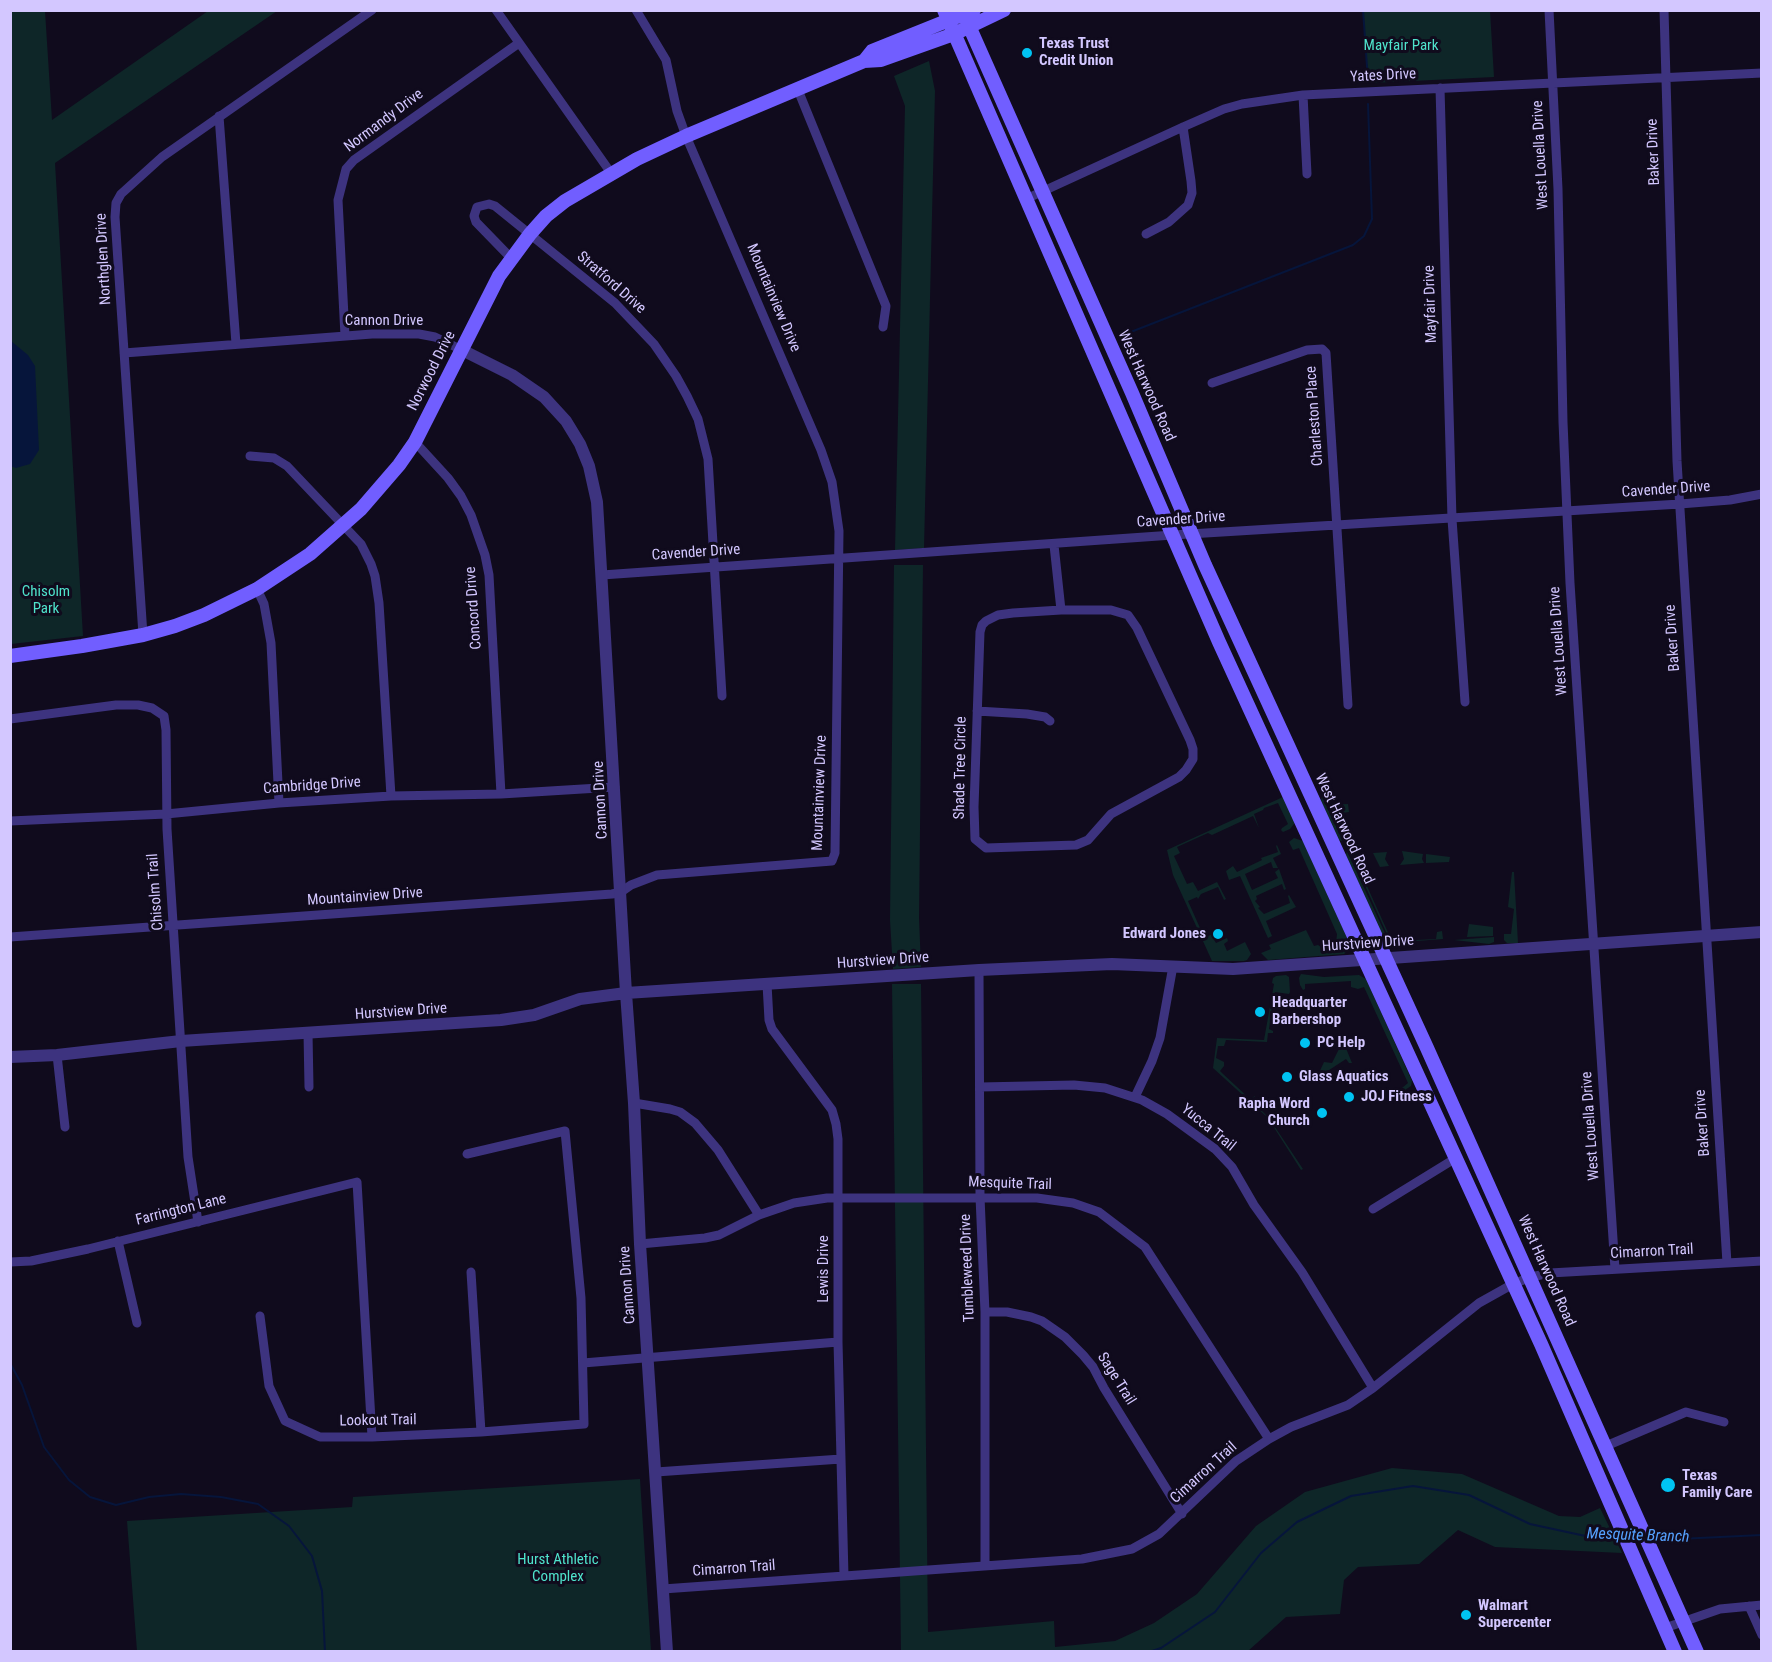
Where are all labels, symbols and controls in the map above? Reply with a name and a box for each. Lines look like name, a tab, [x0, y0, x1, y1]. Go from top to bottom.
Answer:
place label: Texas Trust Credit Union	[1039, 35, 1113, 70]
park label: Mayfair Park	[1364, 37, 1438, 55]
marker: Texas Trust Credit Union	[1020, 46, 1034, 60]
street label: Yates Drive	[1349, 65, 1417, 87]
street label: Normandy Drive	[341, 85, 427, 157]
street label: West Louella Drive	[1529, 100, 1553, 210]
street label: Baker Drive	[1644, 118, 1664, 186]
street label: Northglen Drive	[93, 213, 115, 305]
street label: Mountainview Drive	[742, 241, 804, 355]
street label: Stratford Drive	[573, 248, 649, 318]
street label: Mayfair Drive	[1421, 265, 1441, 343]
street label: Cannon Drive	[345, 312, 423, 330]
street label: Norwood Drive	[404, 328, 460, 414]
street label: West Harwood Road	[1113, 328, 1179, 444]
street label: Charleston Place	[1303, 365, 1327, 467]
street label: Cavender Drive	[1621, 478, 1711, 502]
street label: Cavender Drive	[1136, 508, 1226, 532]
street label: Cavender Drive	[651, 541, 741, 565]
street label: Concord Drive	[462, 566, 486, 650]
park label: Chisolm Park	[22, 583, 70, 618]
street label: West Louella Drive	[1546, 586, 1572, 696]
street label: Baker Drive	[1662, 604, 1684, 672]
street label: Shade Tree Circle	[951, 716, 971, 820]
street label: Mountainview Drive	[809, 735, 831, 851]
street label: Cannon Drive	[590, 760, 612, 840]
street label: West Harwood Road	[1310, 771, 1378, 887]
street label: Cambridge Drive	[263, 774, 361, 798]
street label: Chisolm Trail	[144, 853, 168, 931]
street label: Mountainview Drive	[307, 884, 423, 910]
place label: Edward Jones	[1123, 925, 1206, 943]
marker: Edward Jones	[1211, 927, 1225, 941]
street label: Hurstview Drive	[1321, 932, 1415, 956]
street label: Hurstview Drive	[836, 949, 930, 973]
place label: Headquarter Barbershop	[1272, 994, 1347, 1029]
street label: Hurstview Drive	[354, 1000, 448, 1024]
marker: Headquarter Barbershop	[1253, 1005, 1267, 1019]
place label: PC Help	[1317, 1034, 1365, 1052]
marker: PC Help	[1298, 1036, 1312, 1050]
place label: Glass Aquatics	[1299, 1068, 1389, 1086]
marker: Glass Aquatics	[1280, 1070, 1294, 1084]
street label: West Louella Drive	[1578, 1071, 1604, 1181]
place label: JOJ Fitness	[1361, 1088, 1432, 1106]
street label: Baker Drive	[1692, 1089, 1714, 1157]
marker: JOJ Fitness	[1342, 1090, 1356, 1104]
place label: Rapha Word Church	[1239, 1095, 1310, 1130]
street label: Yucca Trail	[1177, 1101, 1239, 1155]
marker: Rapha Word Church	[1315, 1106, 1329, 1120]
street label: Mesquite Trail	[968, 1174, 1052, 1194]
street label: Farrington Lane	[134, 1190, 228, 1230]
street label: West Harwood Road	[1513, 1213, 1579, 1329]
street label: Tumbleweed Drive	[957, 1214, 979, 1322]
street label: Lewis Drive	[815, 1235, 833, 1303]
street label: Cimarron Trail	[1610, 1241, 1694, 1263]
street label: Cannon Drive	[616, 1245, 640, 1325]
street label: Sage Trail	[1093, 1349, 1139, 1409]
street label: Lookout Trail	[339, 1411, 417, 1431]
street label: Cimarron Trail	[1167, 1438, 1241, 1508]
place label: Texas Family Care	[1682, 1467, 1752, 1502]
marker: Texas Family Care	[1659, 1476, 1677, 1494]
water label: Mesquite Branch	[1586, 1525, 1690, 1547]
park label: Hurst Athletic Complex	[517, 1551, 599, 1586]
street label: Cimarron Trail	[692, 1557, 776, 1581]
place label: Walmart Supercenter	[1478, 1597, 1551, 1632]
marker: Walmart Supercenter	[1459, 1608, 1473, 1622]

